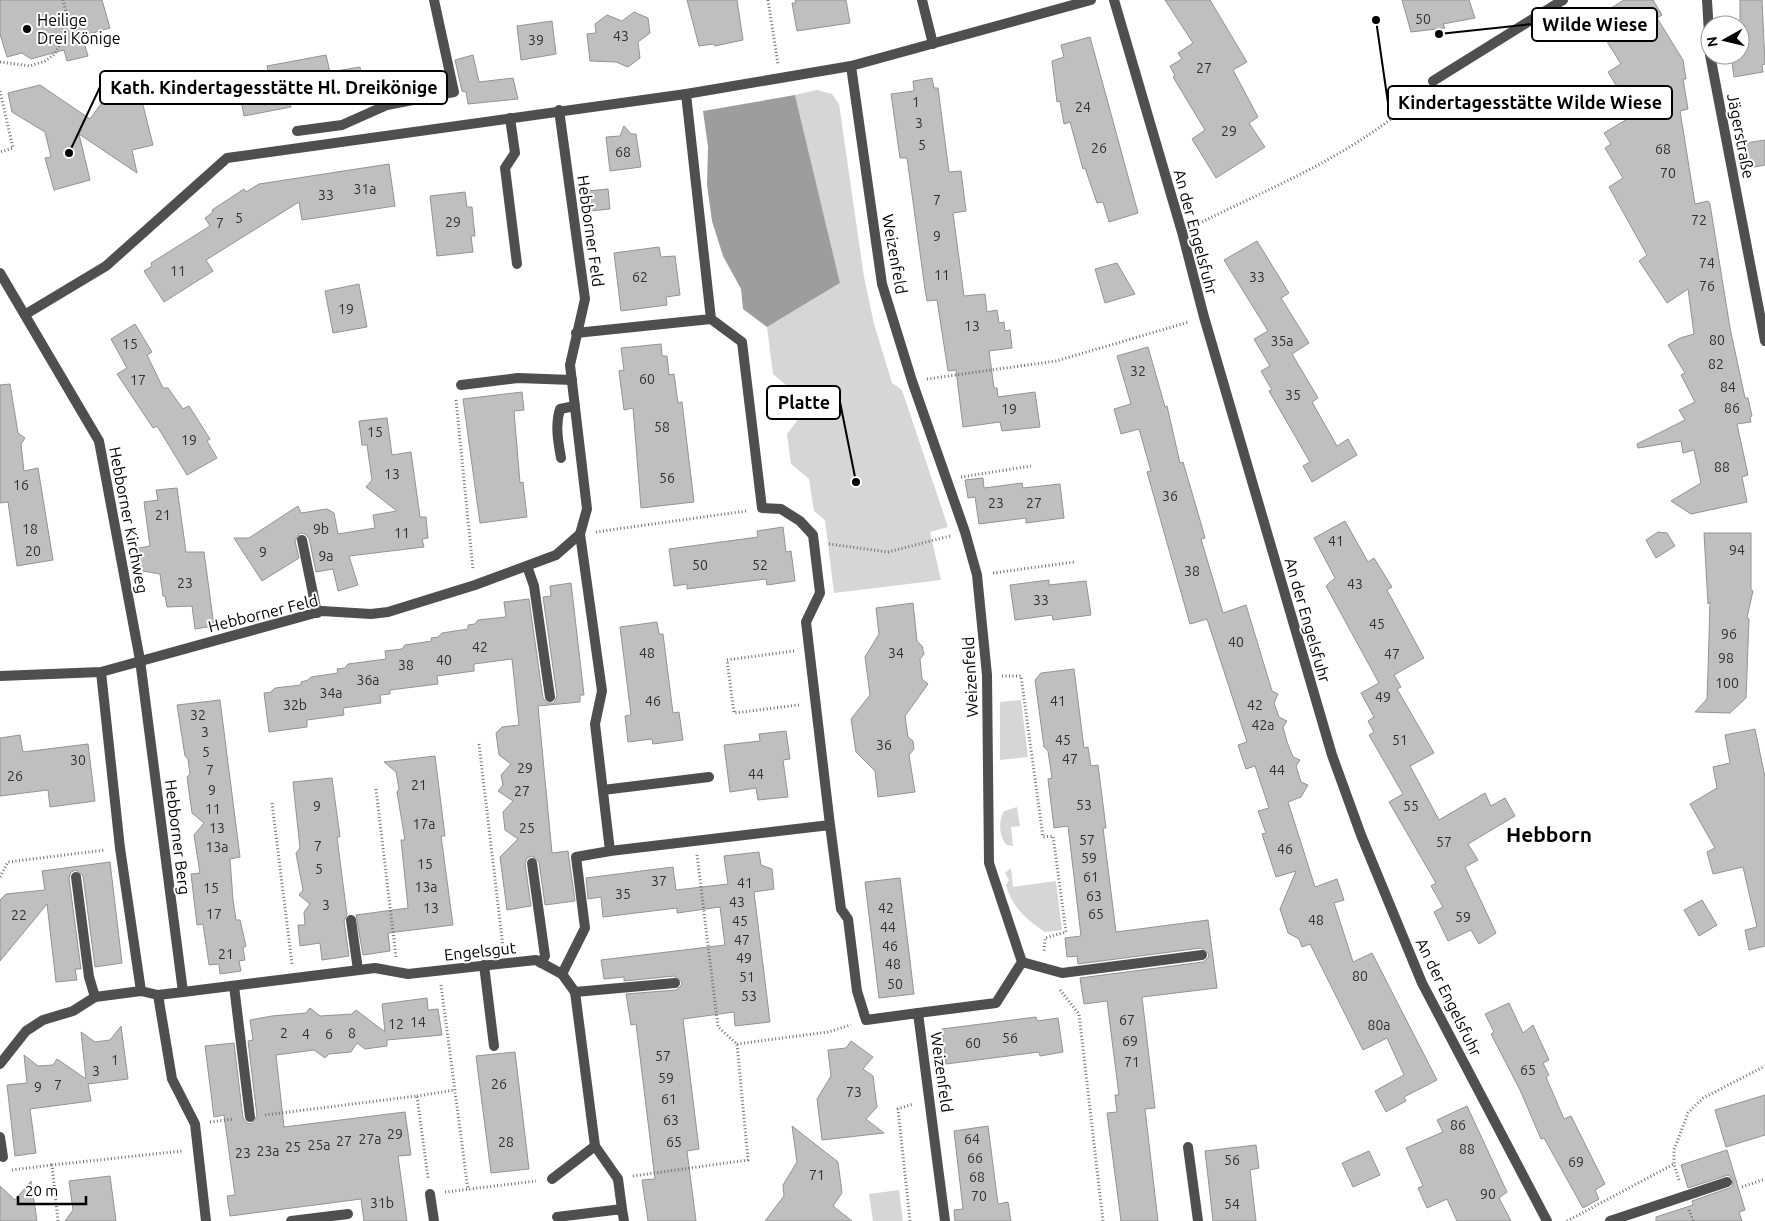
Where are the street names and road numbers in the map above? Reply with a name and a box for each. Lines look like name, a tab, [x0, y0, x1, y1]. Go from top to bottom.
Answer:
street label: Jägerstraße	[1724, 92, 1758, 180]
street label: An der Engelsfuhr	[1171, 167, 1221, 297]
street label: Hebborner Feld	[574, 174, 608, 288]
street label: Weizenfeld	[879, 213, 911, 295]
street label: Hebborner Kirchweg	[106, 445, 152, 595]
street label: An der Engelsfuhr	[1282, 556, 1334, 684]
street label: Hebborner Feld	[206, 591, 320, 635]
street label: Weizenfeld	[959, 636, 981, 718]
street label: Hebborner Berg	[162, 778, 194, 896]
street label: An der Engelsfuhr	[1413, 935, 1485, 1059]
street label: Engelsgut	[443, 938, 517, 964]
street label: Weizenfeld	[927, 1031, 957, 1113]

